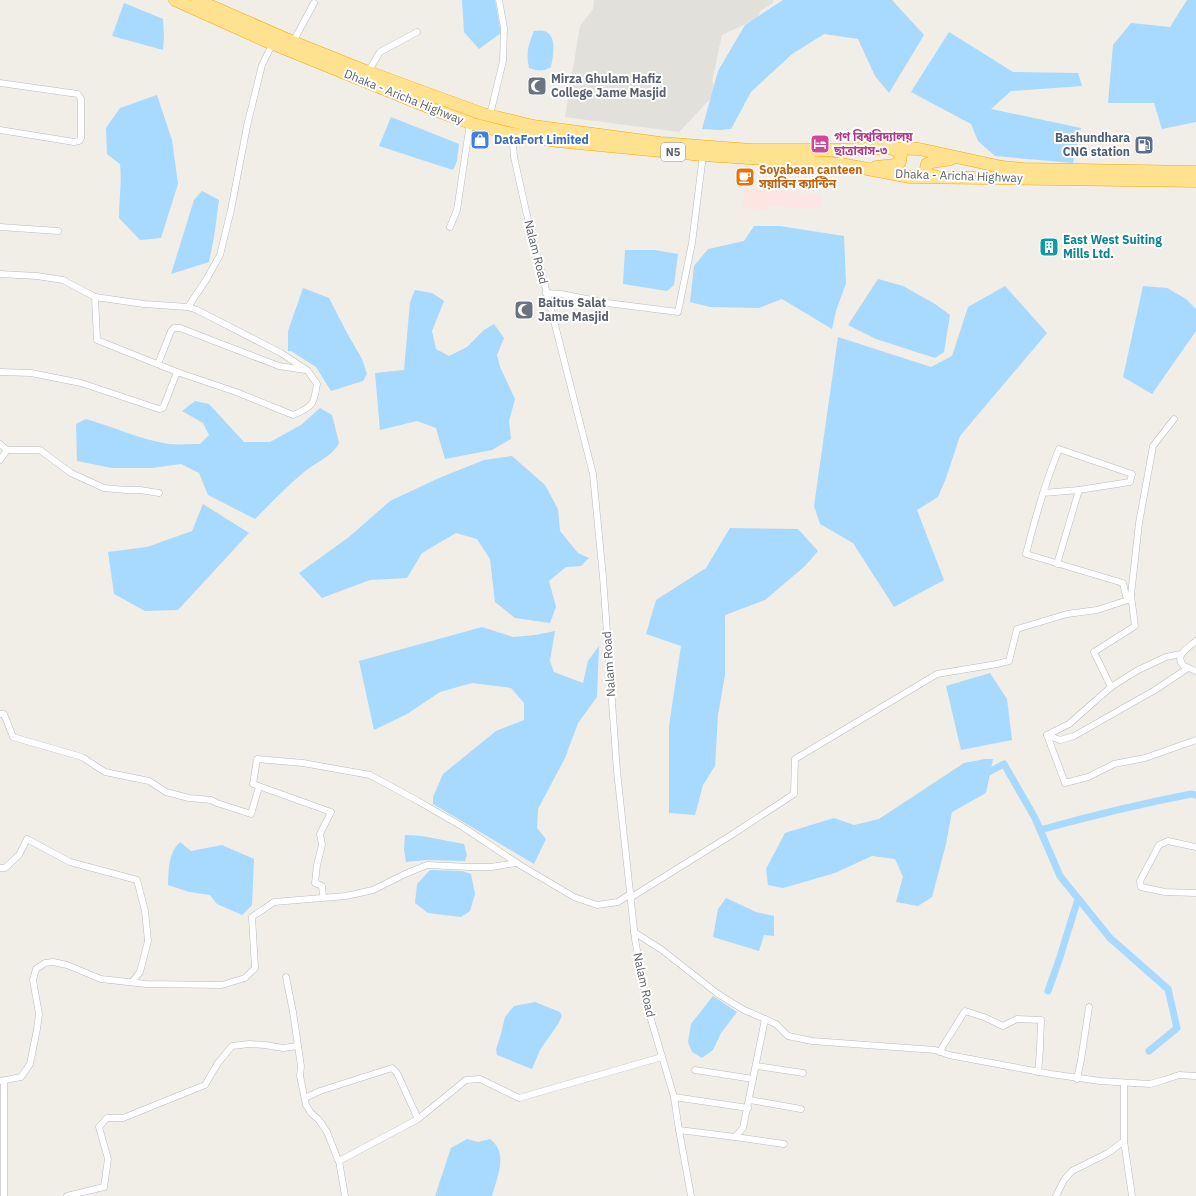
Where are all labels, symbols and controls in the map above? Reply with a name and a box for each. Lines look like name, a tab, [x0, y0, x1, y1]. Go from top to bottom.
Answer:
street label: Dhaka - Aricha Highway	[342, 66, 466, 127]
place label: Mirza Ghulam Hafiz College Jame Masjid	[551, 71, 666, 100]
mosque icon: Mirza Ghulam Hafiz College Jame Masjid	[526, 75, 548, 97]
shop icon: DataFort Limited	[469, 129, 491, 151]
place label: গণ বিশ্ববিদ্যালয় ছাত্রাবাস-৩	[833, 129, 913, 158]
place label: Bashundhara CNG station	[1055, 130, 1130, 159]
place label: DataFort Limited	[494, 132, 589, 147]
hotel icon: গণ বিশ্ববিদ্যালয় ছাত্রাবাস-৩	[809, 133, 831, 155]
fuel station icon: Bashundhara CNG station	[1133, 134, 1155, 156]
road number: N5	[661, 143, 685, 161]
place label: Soyabean canteen সয়াবিন ক্যান্টিন	[758, 162, 862, 191]
cafe icon: Soyabean canteen সয়াবিন ক্যান্টিন	[734, 166, 756, 188]
street label: Dhaka - Aricha Highway	[895, 166, 1023, 185]
street label: Nalam Road	[521, 218, 552, 285]
place label: East West Suiting Mills Ltd.	[1063, 232, 1162, 261]
building icon: East West Suiting Mills Ltd.	[1038, 236, 1060, 258]
place label: Baitus Salat Jame Masjid	[538, 295, 609, 324]
mosque icon: Baitus Salat Jame Masjid	[513, 299, 535, 321]
street label: Nalam Road	[599, 631, 618, 697]
street label: Nalam Road	[630, 951, 659, 1018]

